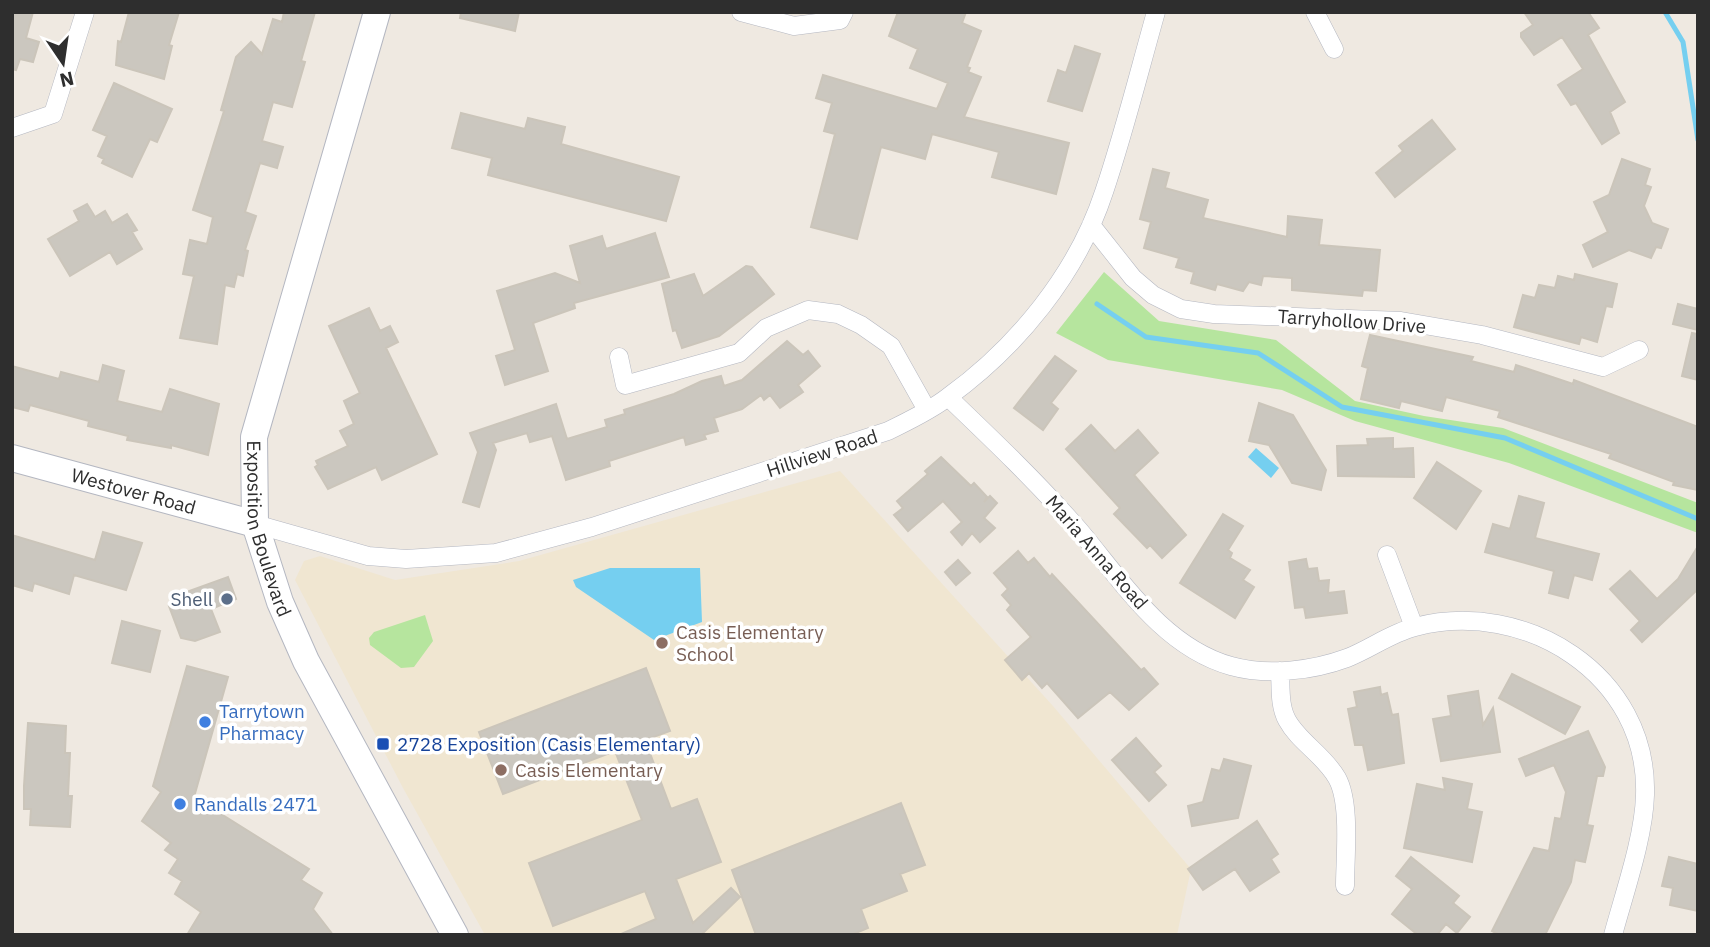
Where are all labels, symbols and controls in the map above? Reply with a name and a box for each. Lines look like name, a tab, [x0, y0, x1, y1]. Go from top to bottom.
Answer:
north arrow	[28, 28, 98, 98]
text: N	[57, 66, 76, 93]
street label: Tarryhollow Drive	[1277, 304, 1427, 338]
street label: Hillview Road	[763, 424, 881, 482]
street label: Exposition Boulevard	[242, 440, 297, 620]
street label: Westover Road	[69, 463, 199, 519]
street label: Maria Anna Road	[1041, 490, 1153, 614]
place label: Shell	[170, 587, 213, 611]
marker: Shell	[219, 591, 235, 607]
place label: Casis Elementary School	[676, 620, 824, 666]
marker: Casis Elementary School	[654, 635, 670, 651]
place label: Tarrytown Pharmacy	[219, 699, 305, 745]
marker: Tarrytown Pharmacy	[197, 714, 213, 730]
place label: 2728 Exposition (Casis Elementary)	[397, 732, 701, 756]
marker: 2728 Exposition (Casis Elementary)	[375, 736, 391, 752]
place label: Casis Elementary	[515, 758, 663, 782]
marker: Casis Elementary	[493, 762, 509, 778]
place label: Randalls 2471	[194, 792, 318, 816]
marker: Randalls 2471	[172, 796, 188, 812]

